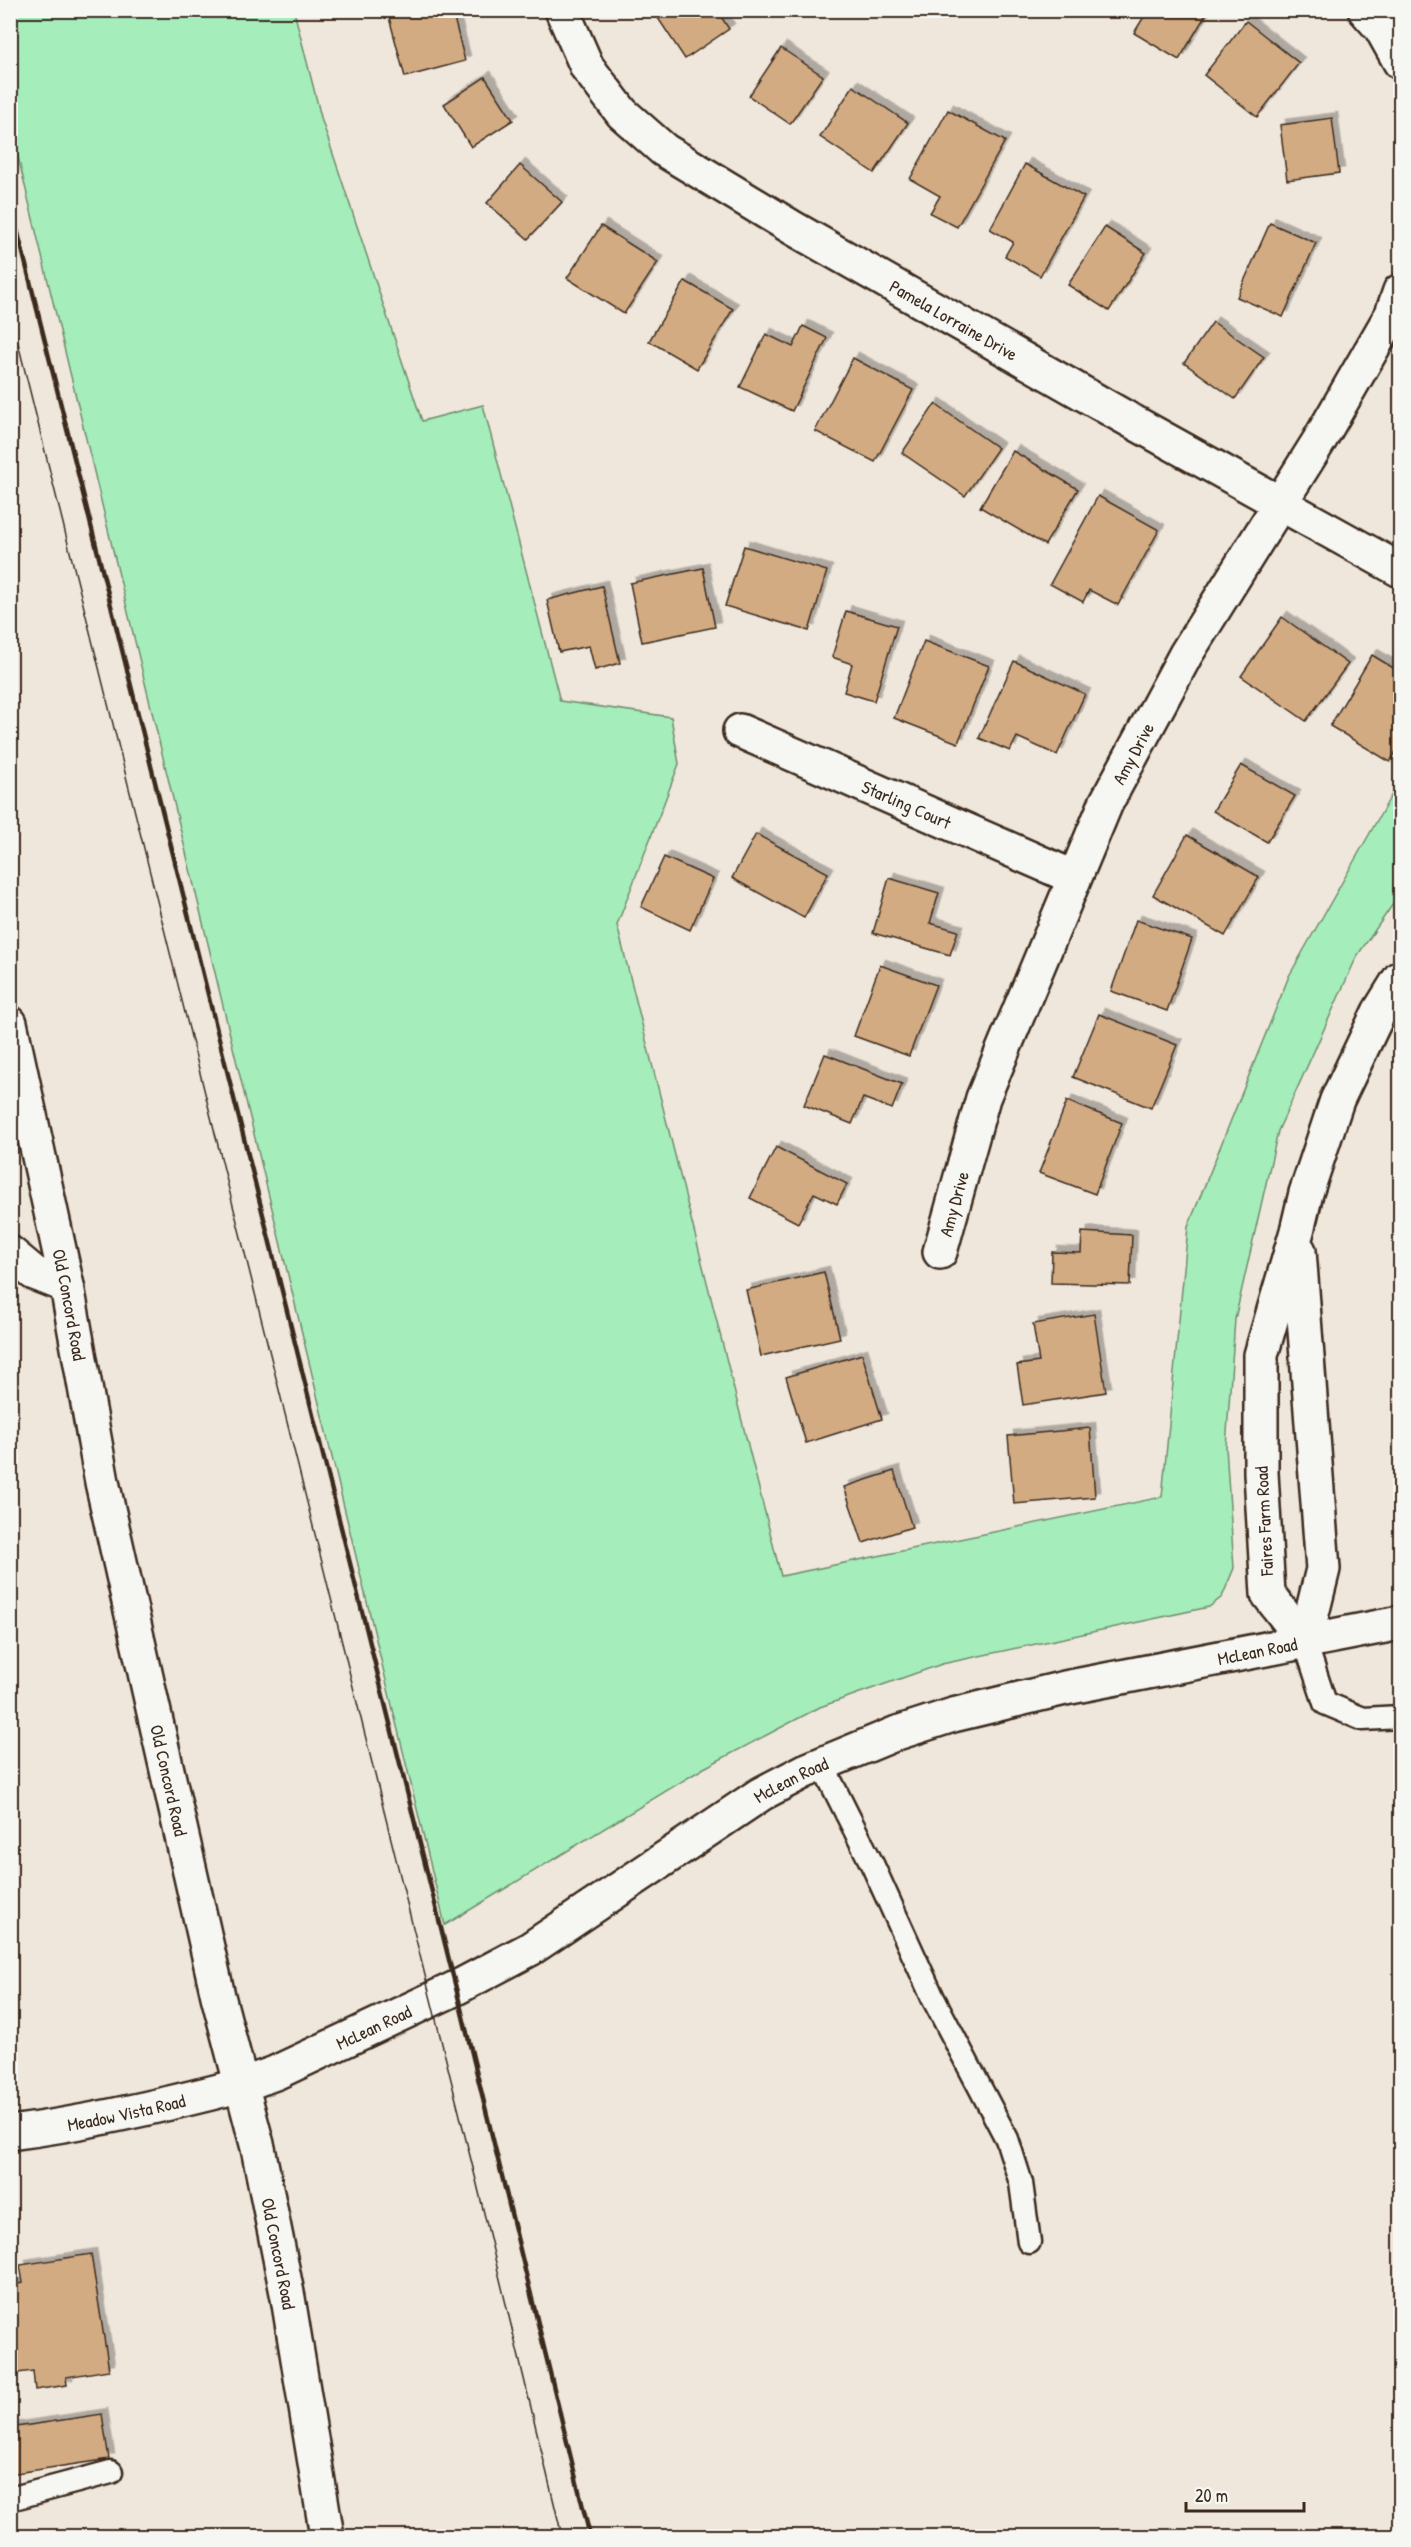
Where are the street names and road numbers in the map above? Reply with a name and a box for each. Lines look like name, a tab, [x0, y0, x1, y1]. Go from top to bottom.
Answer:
street label: Pamela Lorraine Drive	[885, 273, 1022, 366]
street label: Amy Drive	[1106, 718, 1160, 789]
street label: Starling Court	[858, 774, 956, 835]
street label: Amy Drive	[932, 1168, 974, 1239]
street label: Old Concord Road	[47, 1247, 93, 1363]
street label: Faires Farm Road	[1249, 1466, 1279, 1577]
street label: McLean Road	[1215, 1631, 1299, 1671]
street label: Old Concord Road	[145, 1722, 194, 1838]
street label: McLean Road	[748, 1750, 832, 1808]
street label: McLean Road	[332, 1998, 415, 2055]
street label: Meadow Vista Road	[65, 2087, 188, 2137]
street label: Old Concord Road	[256, 2196, 302, 2311]

